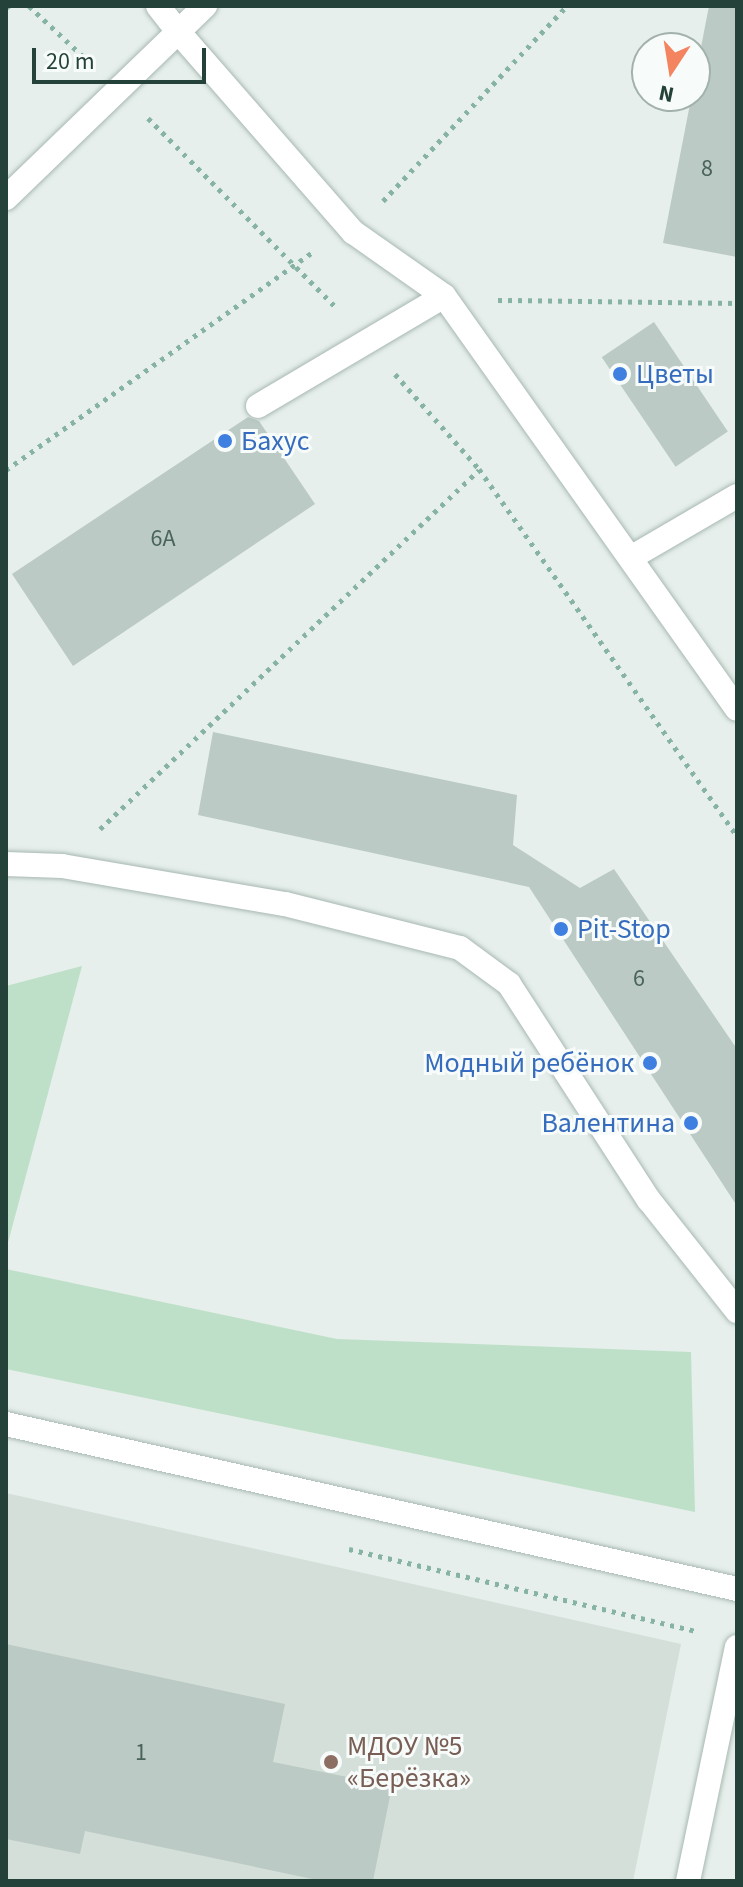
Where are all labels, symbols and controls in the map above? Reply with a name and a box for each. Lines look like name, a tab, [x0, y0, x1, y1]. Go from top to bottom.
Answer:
scale bar	[36, 32, 210, 82]
north arrow	[631, 32, 711, 112]
text: 20 m	[46, 44, 95, 79]
text: N	[656, 76, 677, 111]
house number: 8	[701, 155, 713, 183]
place label: Цветы	[636, 357, 714, 391]
marker: Цветы	[611, 365, 629, 383]
place label: Бахус	[241, 424, 310, 458]
marker: Бахус	[216, 432, 234, 450]
house number: 6А	[151, 525, 175, 553]
place label: Pit-Stop	[577, 912, 671, 946]
marker: Pit-Stop	[552, 920, 570, 938]
house number: 6	[633, 965, 645, 993]
place label: Модный ребёнок	[424, 1046, 634, 1080]
marker: Модный ребёнок	[641, 1054, 659, 1072]
place label: Валентина	[541, 1106, 675, 1140]
marker: Валентина	[682, 1114, 700, 1132]
place label: МДОУ №5 «Берёзка»	[347, 1729, 471, 1795]
house number: 1	[135, 1739, 147, 1767]
marker: МДОУ №5 «Берёзка»	[322, 1753, 340, 1771]

